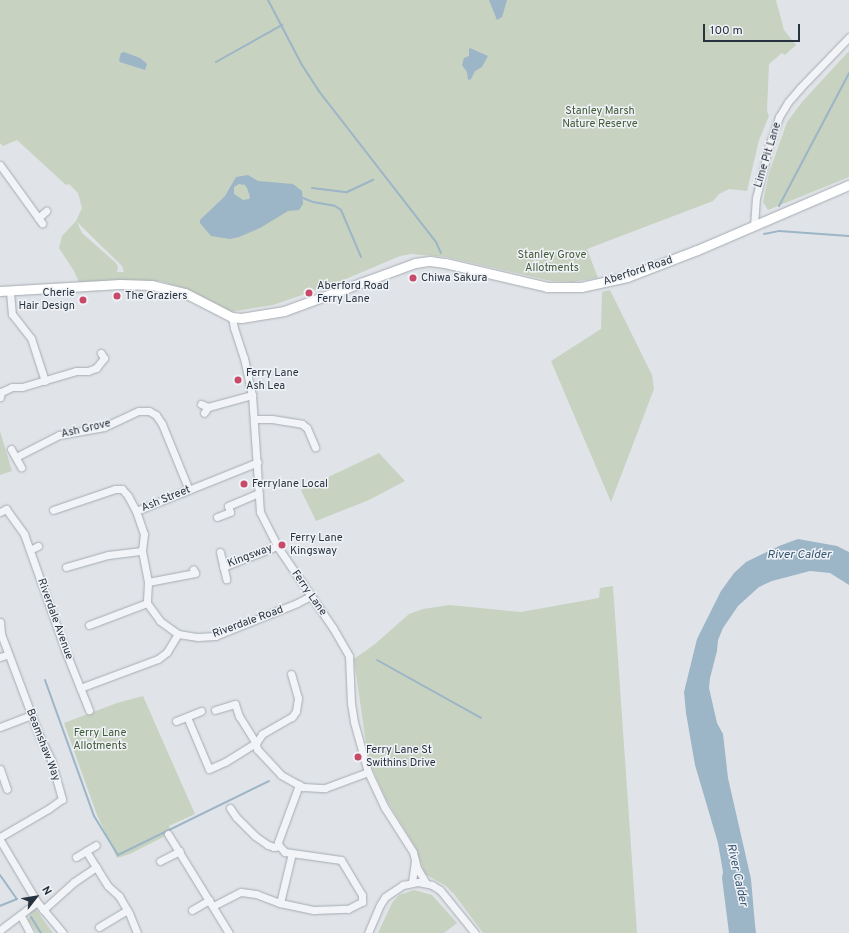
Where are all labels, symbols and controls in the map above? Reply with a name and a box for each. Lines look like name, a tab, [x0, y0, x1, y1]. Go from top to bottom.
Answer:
scale bar	[705, 16, 802, 42]
text: 100 m	[710, 23, 743, 39]
park label: Stanley Marsh Nature Reserve	[562, 105, 638, 131]
street label: Lime Pit Lane	[752, 121, 784, 189]
park label: Stanley Grove Allotments	[518, 249, 586, 275]
street label: Aberford Road	[602, 254, 674, 288]
place label: Chiwa Sakura	[421, 271, 487, 285]
marker: Chiwa Sakura	[408, 273, 418, 283]
place label: Aberford Road Ferry Lane	[317, 280, 389, 306]
place label: Cherie Hair Design	[19, 287, 75, 313]
marker: Aberford Road Ferry Lane	[304, 288, 314, 298]
place label: The Graziers	[125, 289, 187, 303]
marker: The Graziers	[112, 291, 122, 301]
marker: Cherie Hair Design	[78, 295, 88, 305]
place label: Ferry Lane Ash Lea	[246, 367, 299, 393]
marker: Ferry Lane Ash Lea	[233, 375, 243, 385]
street label: Ash Grove	[60, 417, 112, 441]
place label: Ferrylane Local	[252, 477, 328, 491]
marker: Ferrylane Local	[239, 479, 249, 489]
street label: Ash Street	[140, 483, 192, 515]
place label: Ferry Lane Kingsway	[290, 532, 343, 558]
marker: Ferry Lane Kingsway	[277, 540, 287, 550]
street label: Kingsway	[226, 541, 274, 571]
water label: River Calder	[767, 549, 831, 563]
street label: Ferry Lane	[288, 568, 330, 618]
street label: Riverdale Avenue	[34, 576, 76, 662]
street label: Riverdale Road	[211, 603, 285, 641]
street label: Beamshaw Way	[23, 707, 63, 783]
park label: Ferry Lane Allotments	[73, 727, 127, 753]
place label: Ferry Lane St Swithins Drive	[366, 744, 436, 770]
marker: Ferry Lane St Swithins Drive	[353, 752, 363, 762]
water label: River Calder	[722, 842, 750, 908]
north arrow	[16, 877, 56, 917]
text: N	[38, 884, 54, 898]

